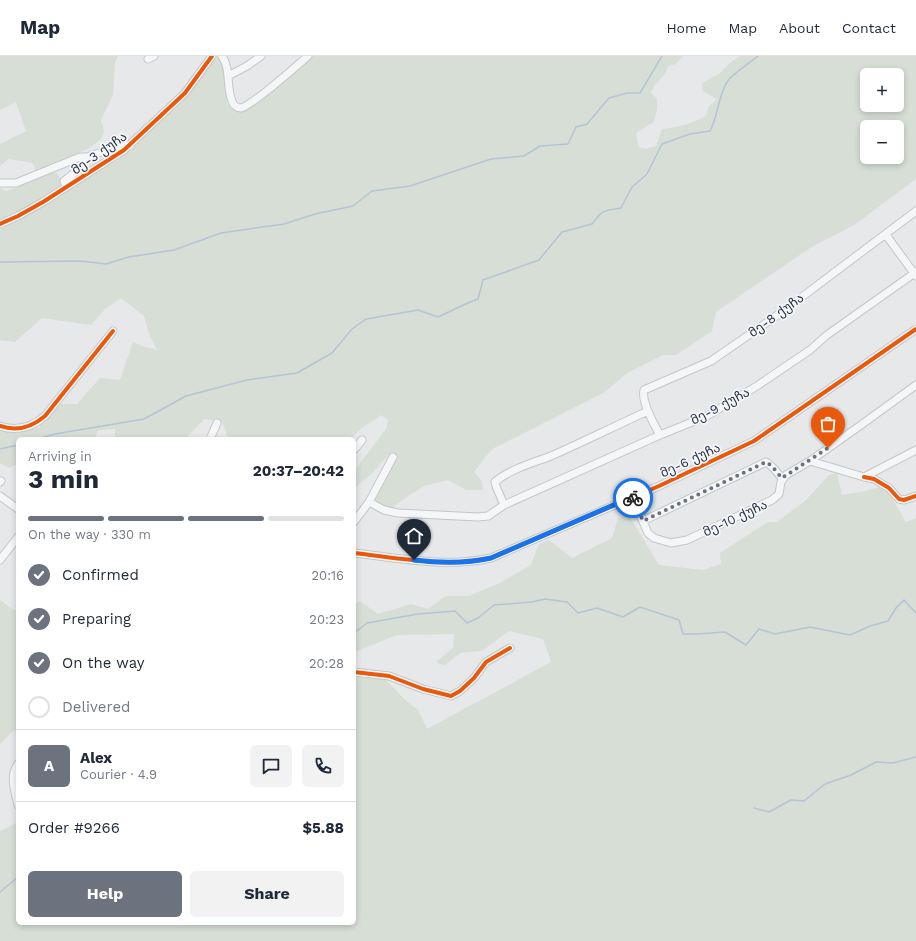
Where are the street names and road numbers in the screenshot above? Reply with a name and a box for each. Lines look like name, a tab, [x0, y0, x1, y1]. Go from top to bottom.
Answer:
street label: მე-3 ქუჩა	[68, 128, 130, 178]
street label: მე-8 ქუჩა	[745, 290, 807, 340]
street label: მე-9 ქუჩა	[688, 384, 752, 428]
street label: მე-6 ქუჩა	[658, 440, 722, 480]
street label: მე-10 ქუჩა	[700, 497, 770, 539]

